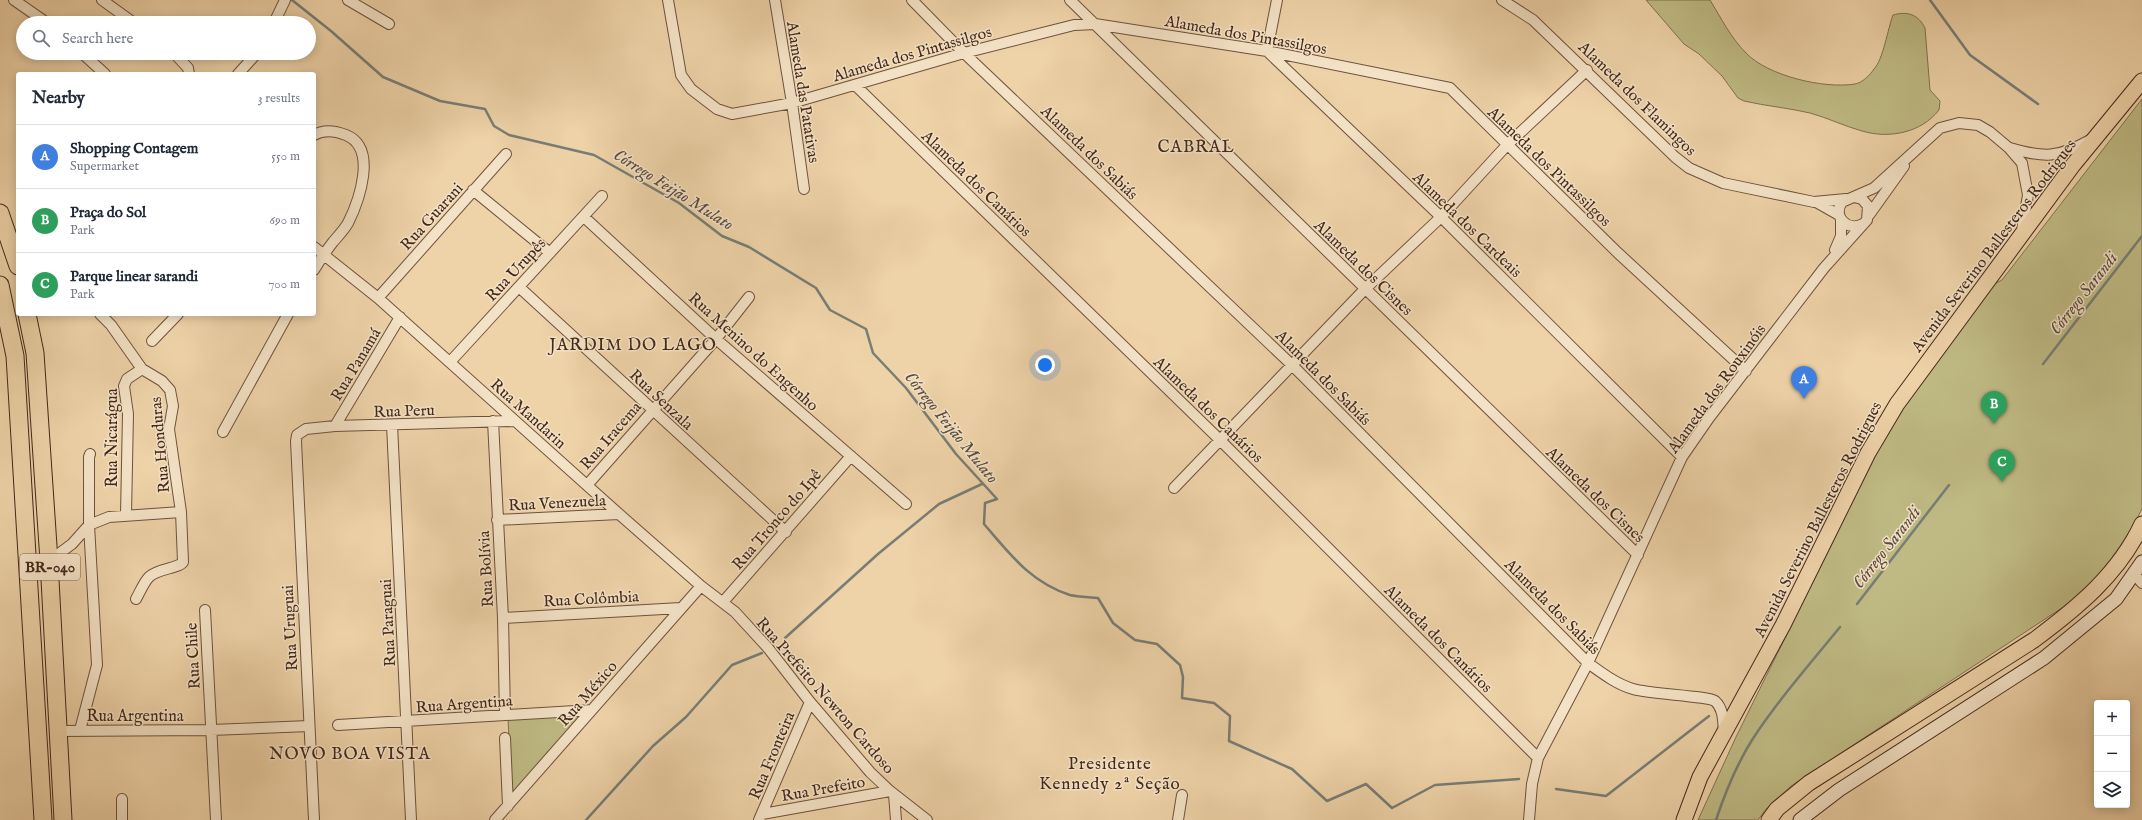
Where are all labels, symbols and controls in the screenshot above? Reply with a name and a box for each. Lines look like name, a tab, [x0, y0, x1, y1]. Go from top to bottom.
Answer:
street label: Alameda dos Pintassilgos	[1162, 12, 1329, 60]
search box	[16, 16, 316, 60]
street label: Alameda das Patativas	[781, 19, 823, 165]
street label: Alameda dos Pintassilgos	[830, 23, 995, 87]
icon: search	[30, 27, 52, 49]
text: Search here	[62, 29, 133, 48]
street label: Alameda dos Flamingos	[1573, 37, 1700, 161]
text: Nearby	[32, 88, 85, 109]
text: 3 results	[258, 90, 300, 107]
street label: Alameda dos Sabiás	[1035, 101, 1142, 205]
street label: Alameda dos Pintassilgos	[1482, 103, 1615, 232]
street label: Alameda dos Canários	[916, 126, 1035, 242]
street label: Avenida Severino Ballesteros Rodrigues	[1907, 135, 2082, 358]
district label: CABRAL	[1157, 137, 1235, 158]
text: Shopping Contagem	[70, 139, 198, 158]
water label: Córrego Feijão Mulato	[609, 145, 737, 236]
text: A	[41, 148, 49, 165]
text: 550 m	[271, 148, 300, 165]
text: Supermarket	[70, 158, 139, 175]
street label: Alameda dos Cardeais	[1407, 168, 1526, 283]
street label: Rua Guarani	[397, 179, 468, 255]
text: Praça do Sol	[70, 203, 146, 222]
text: B	[41, 212, 49, 229]
text: 690 m	[270, 212, 300, 229]
street label: Alameda dos Cisnes	[1308, 215, 1416, 321]
text: Park	[70, 222, 95, 239]
street label: Rua Urupês	[482, 234, 551, 306]
water label: Córrego Sarandi	[2046, 248, 2123, 339]
text: Parque linear sarandi	[70, 267, 198, 286]
text: C	[40, 276, 50, 293]
text: 700 m	[268, 276, 300, 293]
text: Park	[70, 286, 95, 303]
street label: Rua Menino do Engenho	[683, 289, 822, 417]
street label: Alameda dos Rouxinóis	[1663, 320, 1771, 459]
street label: Rua Panamá	[327, 325, 386, 405]
street label: Alameda dos Sabiás	[1270, 326, 1375, 431]
district label: JARDIM DO LAGO	[547, 335, 717, 356]
street label: Alameda dos Canários	[1148, 352, 1267, 468]
your location	[1035, 355, 1055, 375]
street label: Rua Senzala	[624, 366, 697, 435]
pin: A	[1791, 366, 1817, 399]
water label: Córrego Feijão Mulato	[899, 368, 1002, 488]
street label: Rua Mandarin	[486, 375, 570, 454]
street label: Rua Nicarágua	[103, 388, 123, 488]
pin: B	[1981, 391, 2007, 424]
street label: Rua Honduras	[147, 395, 175, 494]
street label: Rua Iracema	[576, 398, 647, 475]
street label: Avenida Severino Ballesteros Rodrigues	[1750, 398, 1887, 642]
street label: Rua Peru	[373, 401, 435, 423]
street label: Alameda dos Cisnes	[1540, 442, 1648, 548]
pin: C	[1989, 449, 2015, 482]
street label: Rua Tronco do Ipê	[728, 466, 827, 575]
street label: Rua Venezuela	[508, 491, 607, 517]
water label: Córrego Sarandi	[1849, 502, 1926, 593]
street label: Rua Bolívia	[475, 530, 499, 608]
road number: BR-040	[20, 554, 80, 580]
street label: Alameda dos Sabiás	[1499, 555, 1604, 660]
street label: Rua Paraguai	[377, 579, 401, 667]
street label: Alameda dos Canários	[1379, 580, 1496, 698]
street label: Rua Uruguai	[279, 584, 303, 672]
street label: Rua Colômbia	[543, 588, 639, 612]
street label: Rua Prefeito Newton Cardoso	[751, 614, 898, 779]
street label: Rua Chile	[182, 622, 206, 690]
street label: Rua México	[555, 657, 623, 731]
street label: Rua Argentina	[415, 692, 513, 718]
map controls	[2094, 700, 2130, 808]
button: +	[2094, 700, 2130, 736]
street label: Rua Argentina	[86, 707, 184, 727]
street label: Rua Fronteira	[745, 709, 800, 803]
button: −	[2094, 736, 2130, 772]
district label: NOVO BOA VISTA	[269, 744, 431, 765]
district label: Presidente Kennedy 2ª Seção	[1039, 754, 1181, 795]
button: layers	[2094, 772, 2130, 808]
street label: Rua Prefeito	[780, 773, 867, 807]

